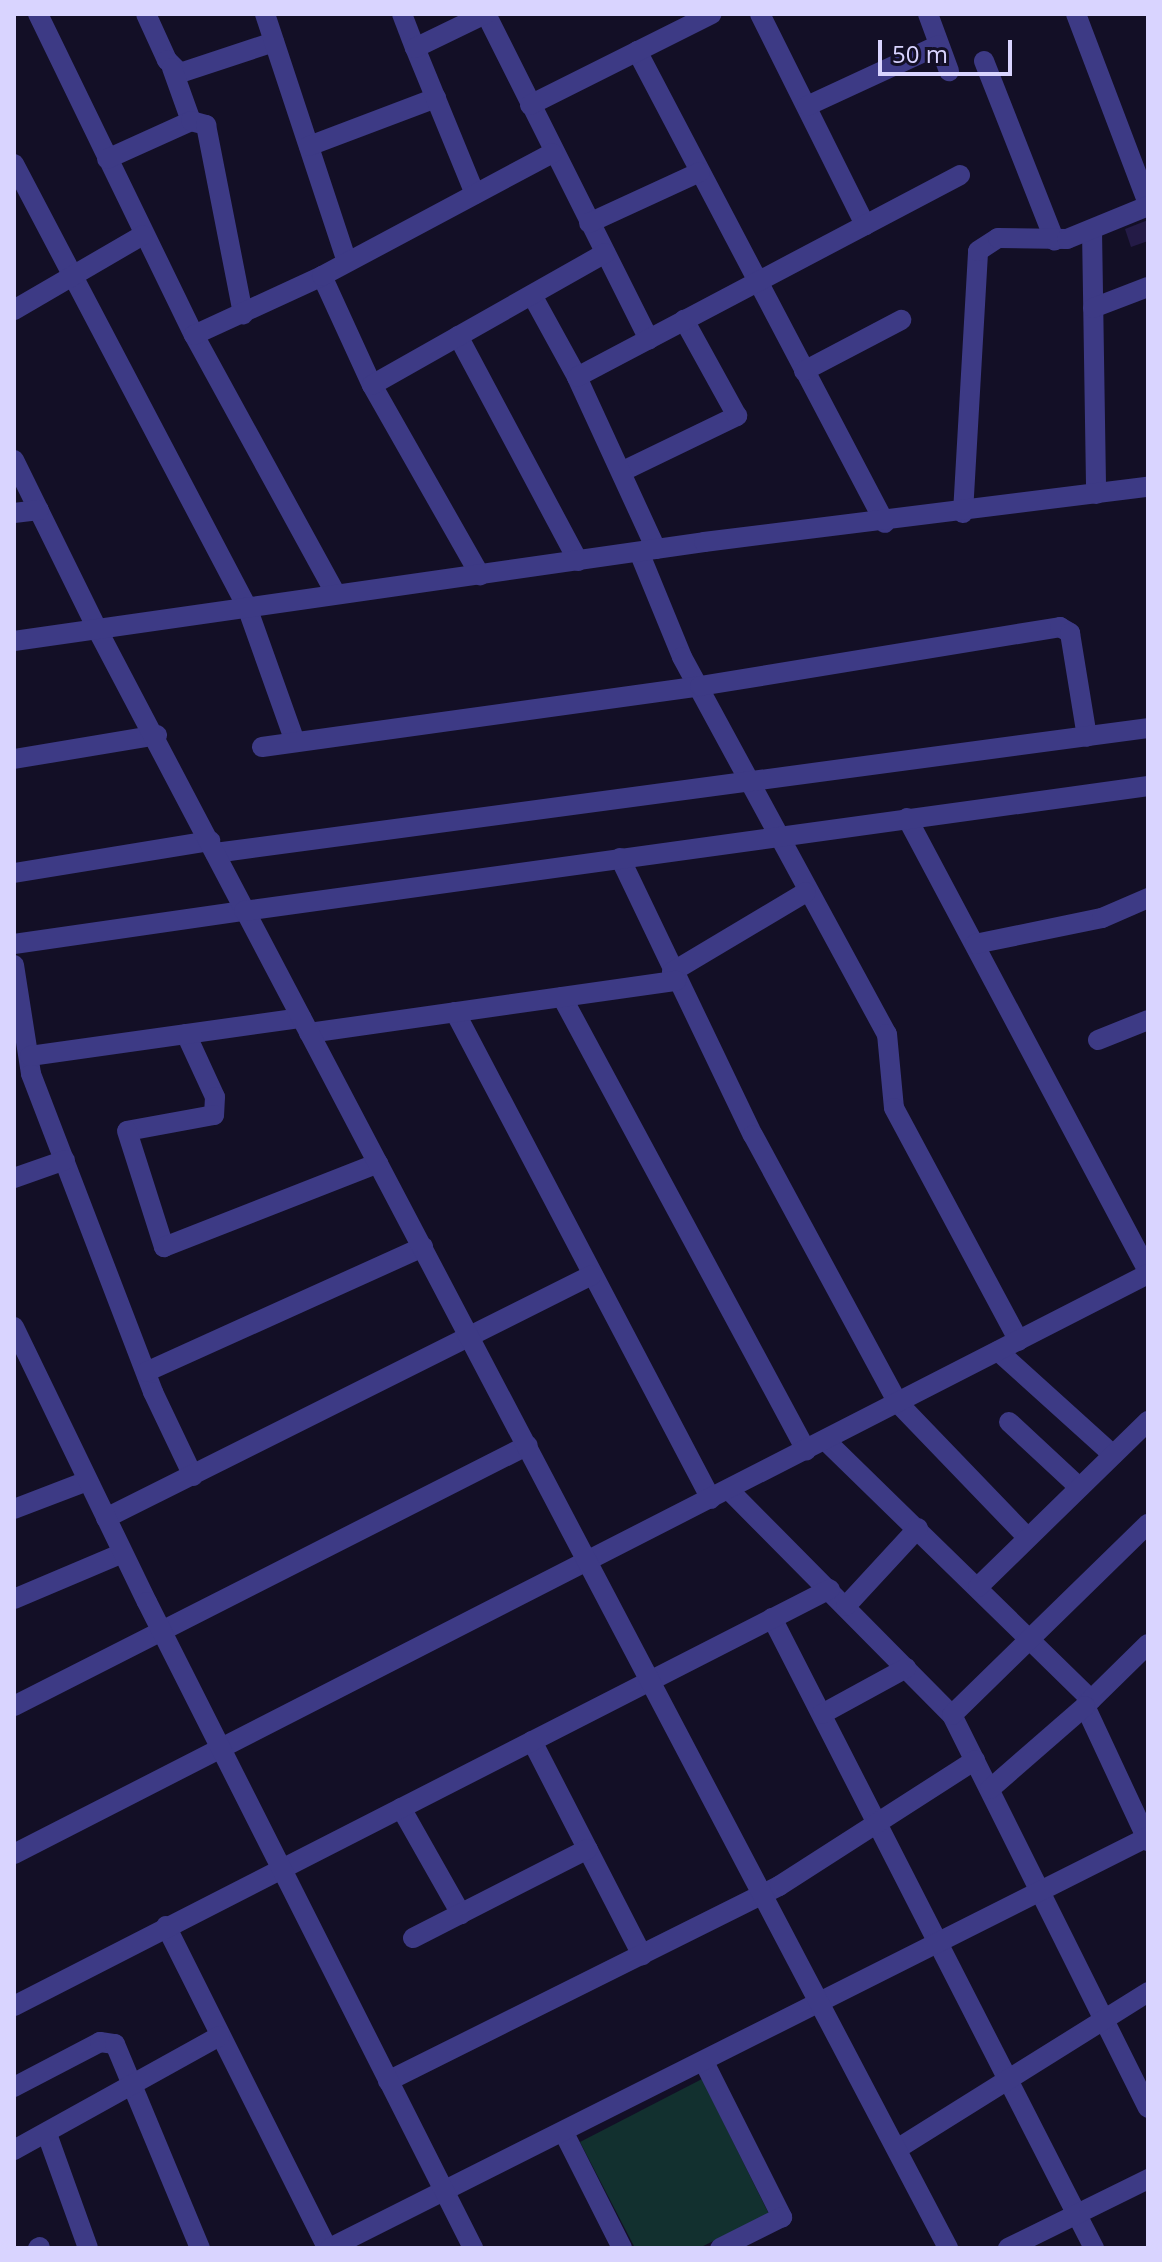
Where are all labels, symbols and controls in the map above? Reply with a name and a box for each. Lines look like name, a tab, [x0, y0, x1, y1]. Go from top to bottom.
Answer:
scale bar	[882, 24, 1016, 74]
text: 50 m	[892, 37, 948, 70]

